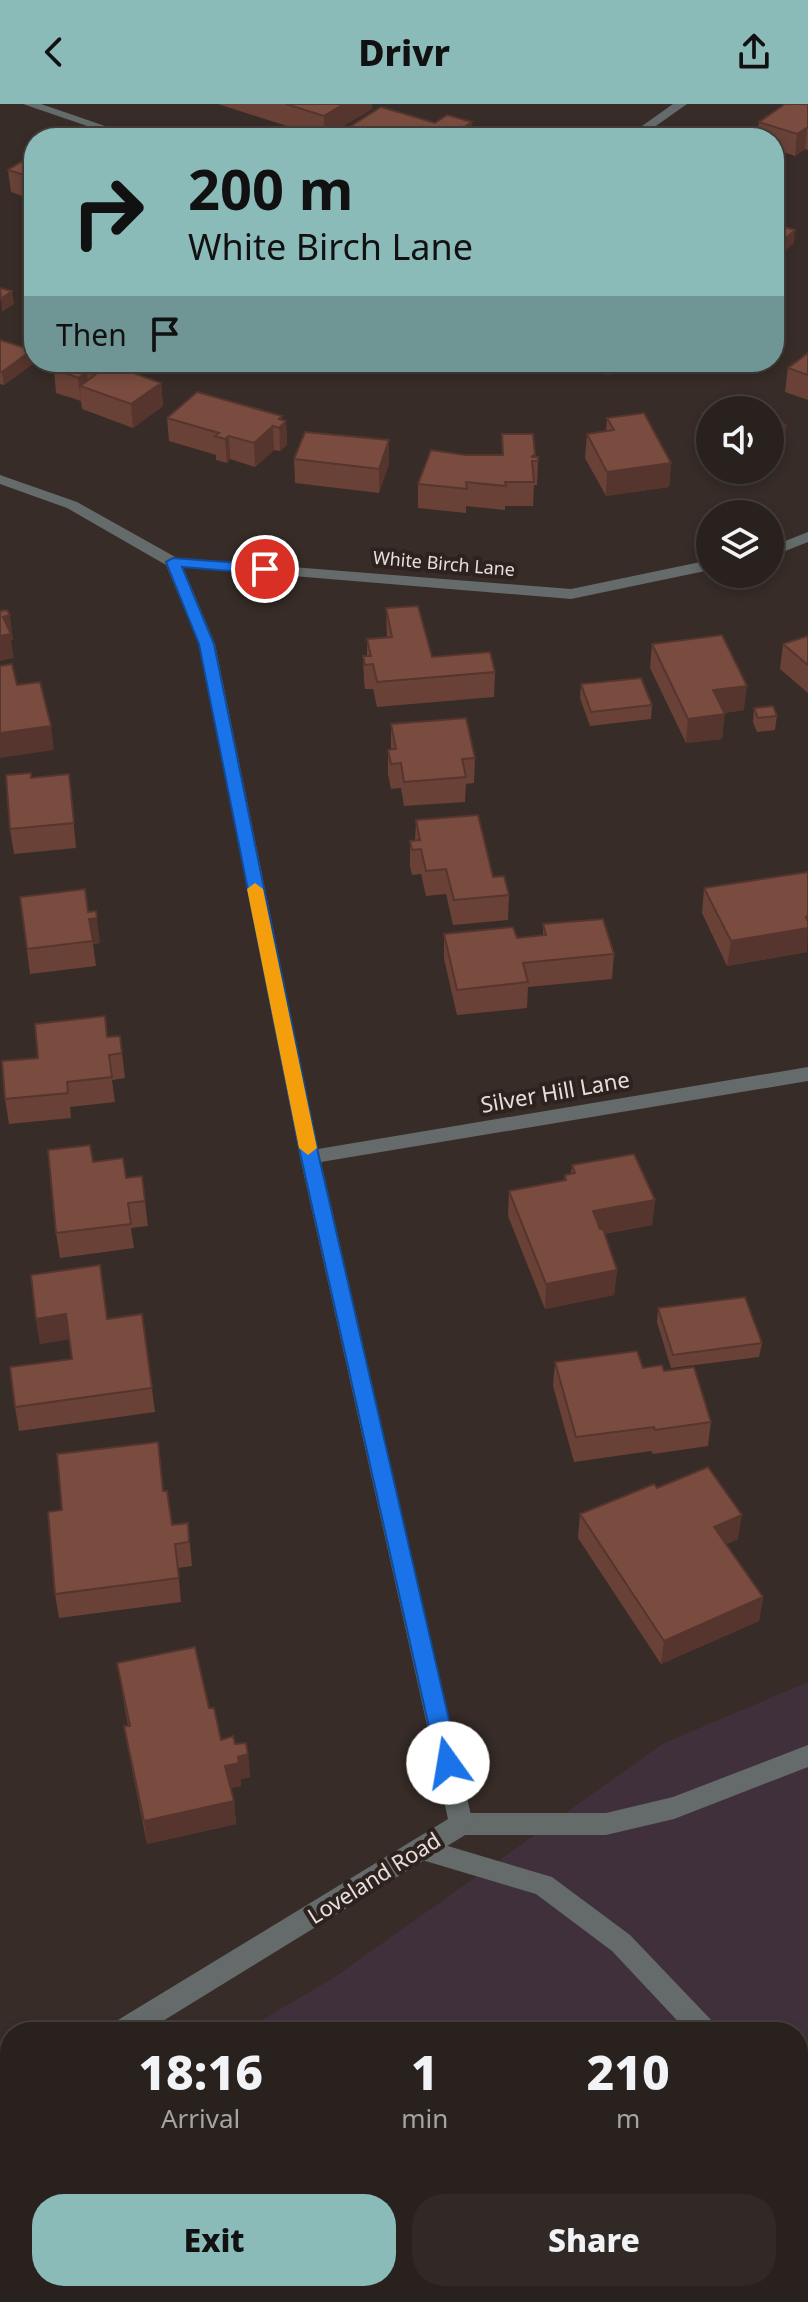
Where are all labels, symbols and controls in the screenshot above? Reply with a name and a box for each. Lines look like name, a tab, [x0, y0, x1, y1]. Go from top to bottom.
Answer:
text: Drivr	[358, 28, 450, 77]
icon: back	[32, 30, 76, 74]
icon: share	[732, 30, 776, 74]
text: 200 m	[188, 150, 353, 226]
icon: right	[56, 160, 160, 264]
text: White Birch Lane	[188, 222, 473, 271]
icon: arrive	[143, 312, 187, 356]
text: Then	[56, 314, 127, 355]
map controls	[696, 396, 784, 588]
button: sound	[696, 396, 784, 484]
button: layers	[696, 500, 784, 588]
pin	[231, 535, 299, 603]
street label: White Birch Lane	[372, 545, 516, 581]
icon: arrive	[243, 547, 287, 591]
street label: Silver Hill Lane	[478, 1063, 632, 1119]
position arrow	[406, 1721, 490, 1805]
street label: Loveland Road	[301, 1824, 446, 1930]
text: 18:16	[138, 2039, 263, 2104]
text: 1	[411, 2039, 439, 2104]
text: 210	[587, 2039, 670, 2104]
text: Arrival	[161, 2100, 240, 2136]
text: min	[401, 2100, 448, 2136]
text: m	[616, 2100, 640, 2136]
button: Exit	[32, 2194, 396, 2286]
button: Share	[412, 2194, 776, 2286]

